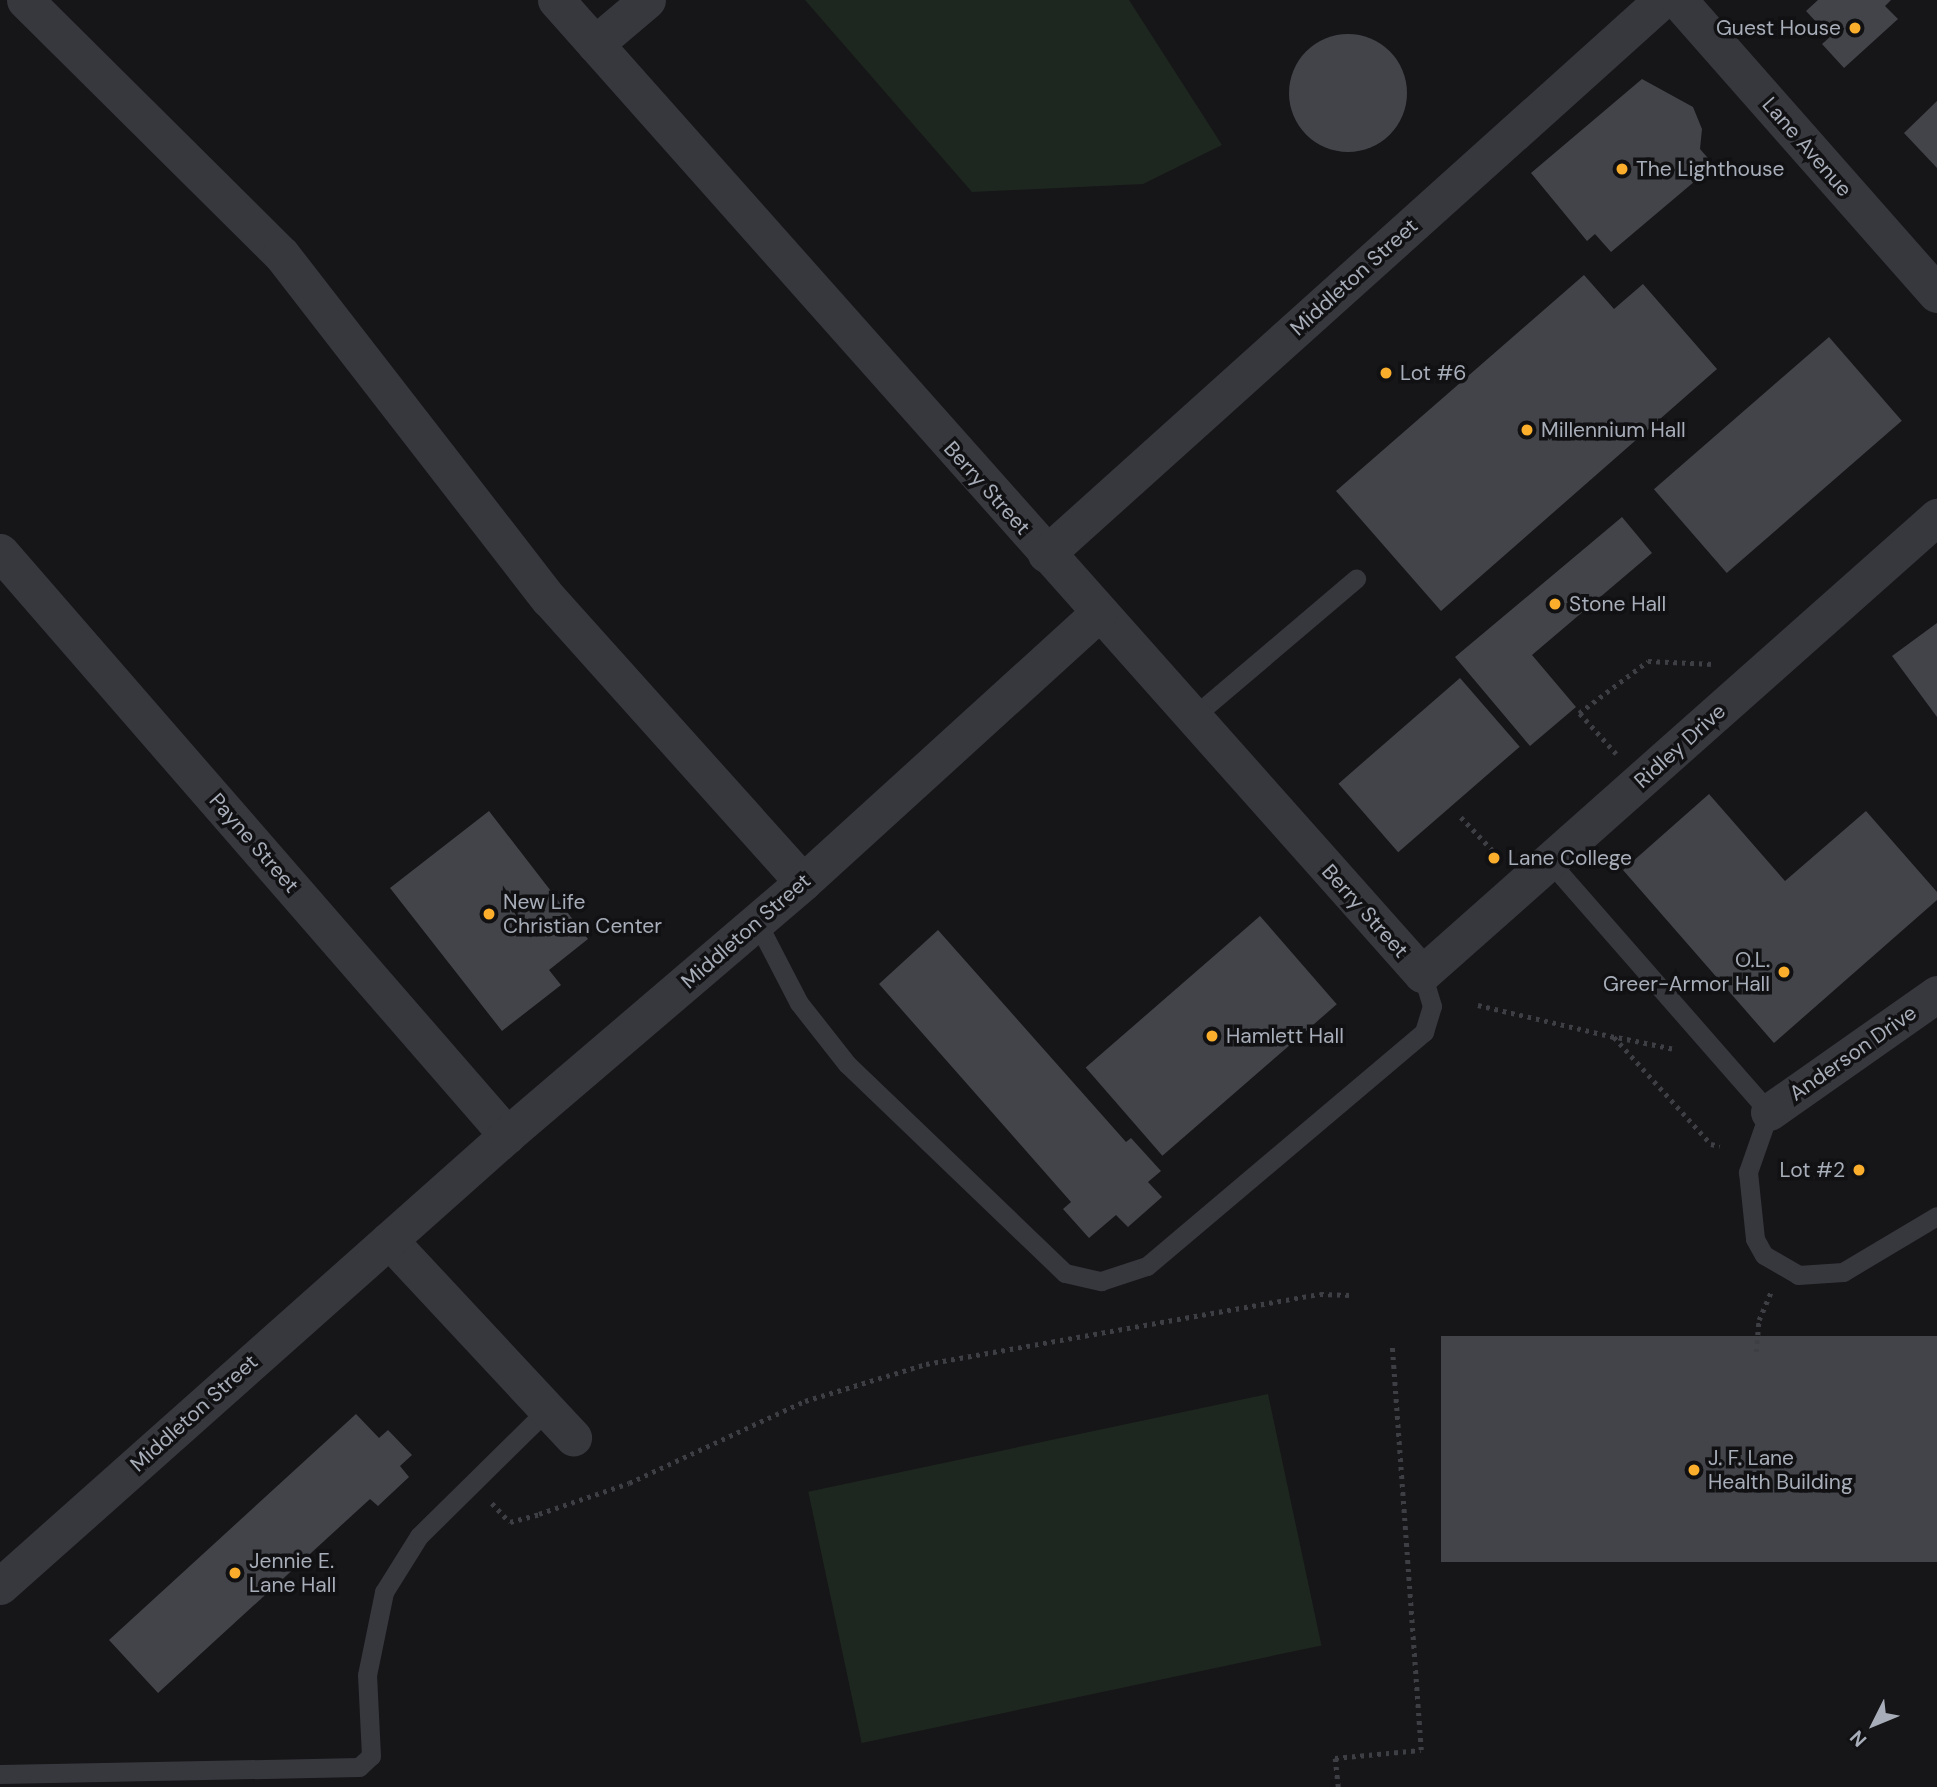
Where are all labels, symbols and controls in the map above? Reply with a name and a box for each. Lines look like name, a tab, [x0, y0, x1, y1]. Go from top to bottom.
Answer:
place label: Guest House	[1716, 15, 1841, 41]
marker: Guest House	[1847, 20, 1863, 36]
street label: Lane Avenue	[1757, 92, 1857, 202]
place label: The Lighthouse	[1636, 156, 1785, 182]
marker: The Lighthouse	[1614, 161, 1630, 177]
street label: Middleton Street	[1285, 213, 1423, 341]
place label: Lot #6	[1400, 360, 1467, 386]
marker: Lot #6	[1378, 365, 1394, 381]
place label: Millennium Hall	[1541, 417, 1686, 443]
marker: Millennium Hall	[1519, 422, 1535, 438]
street label: Berry Street	[939, 436, 1035, 540]
place label: Stone Hall	[1569, 591, 1666, 617]
marker: Stone Hall	[1547, 596, 1563, 612]
street label: Ridley Drive	[1629, 699, 1731, 793]
street label: Payne Street	[204, 788, 304, 898]
place label: Lane College	[1508, 845, 1632, 871]
marker: Lane College	[1486, 850, 1502, 866]
street label: Berry Street	[1317, 859, 1413, 963]
street label: Middleton Street	[676, 868, 816, 994]
place label: New Life Christian Center	[503, 889, 662, 939]
marker: New Life Christian Center	[481, 906, 497, 922]
place label: O.L. Greer-Armor Hall	[1603, 947, 1770, 997]
marker: O.L. Greer-Armor Hall	[1776, 964, 1792, 980]
street label: Anderson Drive	[1785, 1000, 1921, 1106]
place label: Hamlett Hall	[1226, 1023, 1344, 1049]
marker: Hamlett Hall	[1204, 1028, 1220, 1044]
place label: Lot #2	[1780, 1157, 1845, 1183]
marker: Lot #2	[1851, 1162, 1867, 1178]
street label: Middleton Street	[125, 1349, 263, 1477]
place label: J. F. Lane Health Building	[1708, 1445, 1853, 1495]
marker: J. F. Lane Health Building	[1686, 1462, 1702, 1478]
place label: Jennie E. Lane Hall	[249, 1548, 336, 1598]
marker: Jennie E. Lane Hall	[227, 1565, 243, 1581]
north arrow	[1839, 1689, 1909, 1759]
text: N	[1844, 1725, 1872, 1752]

